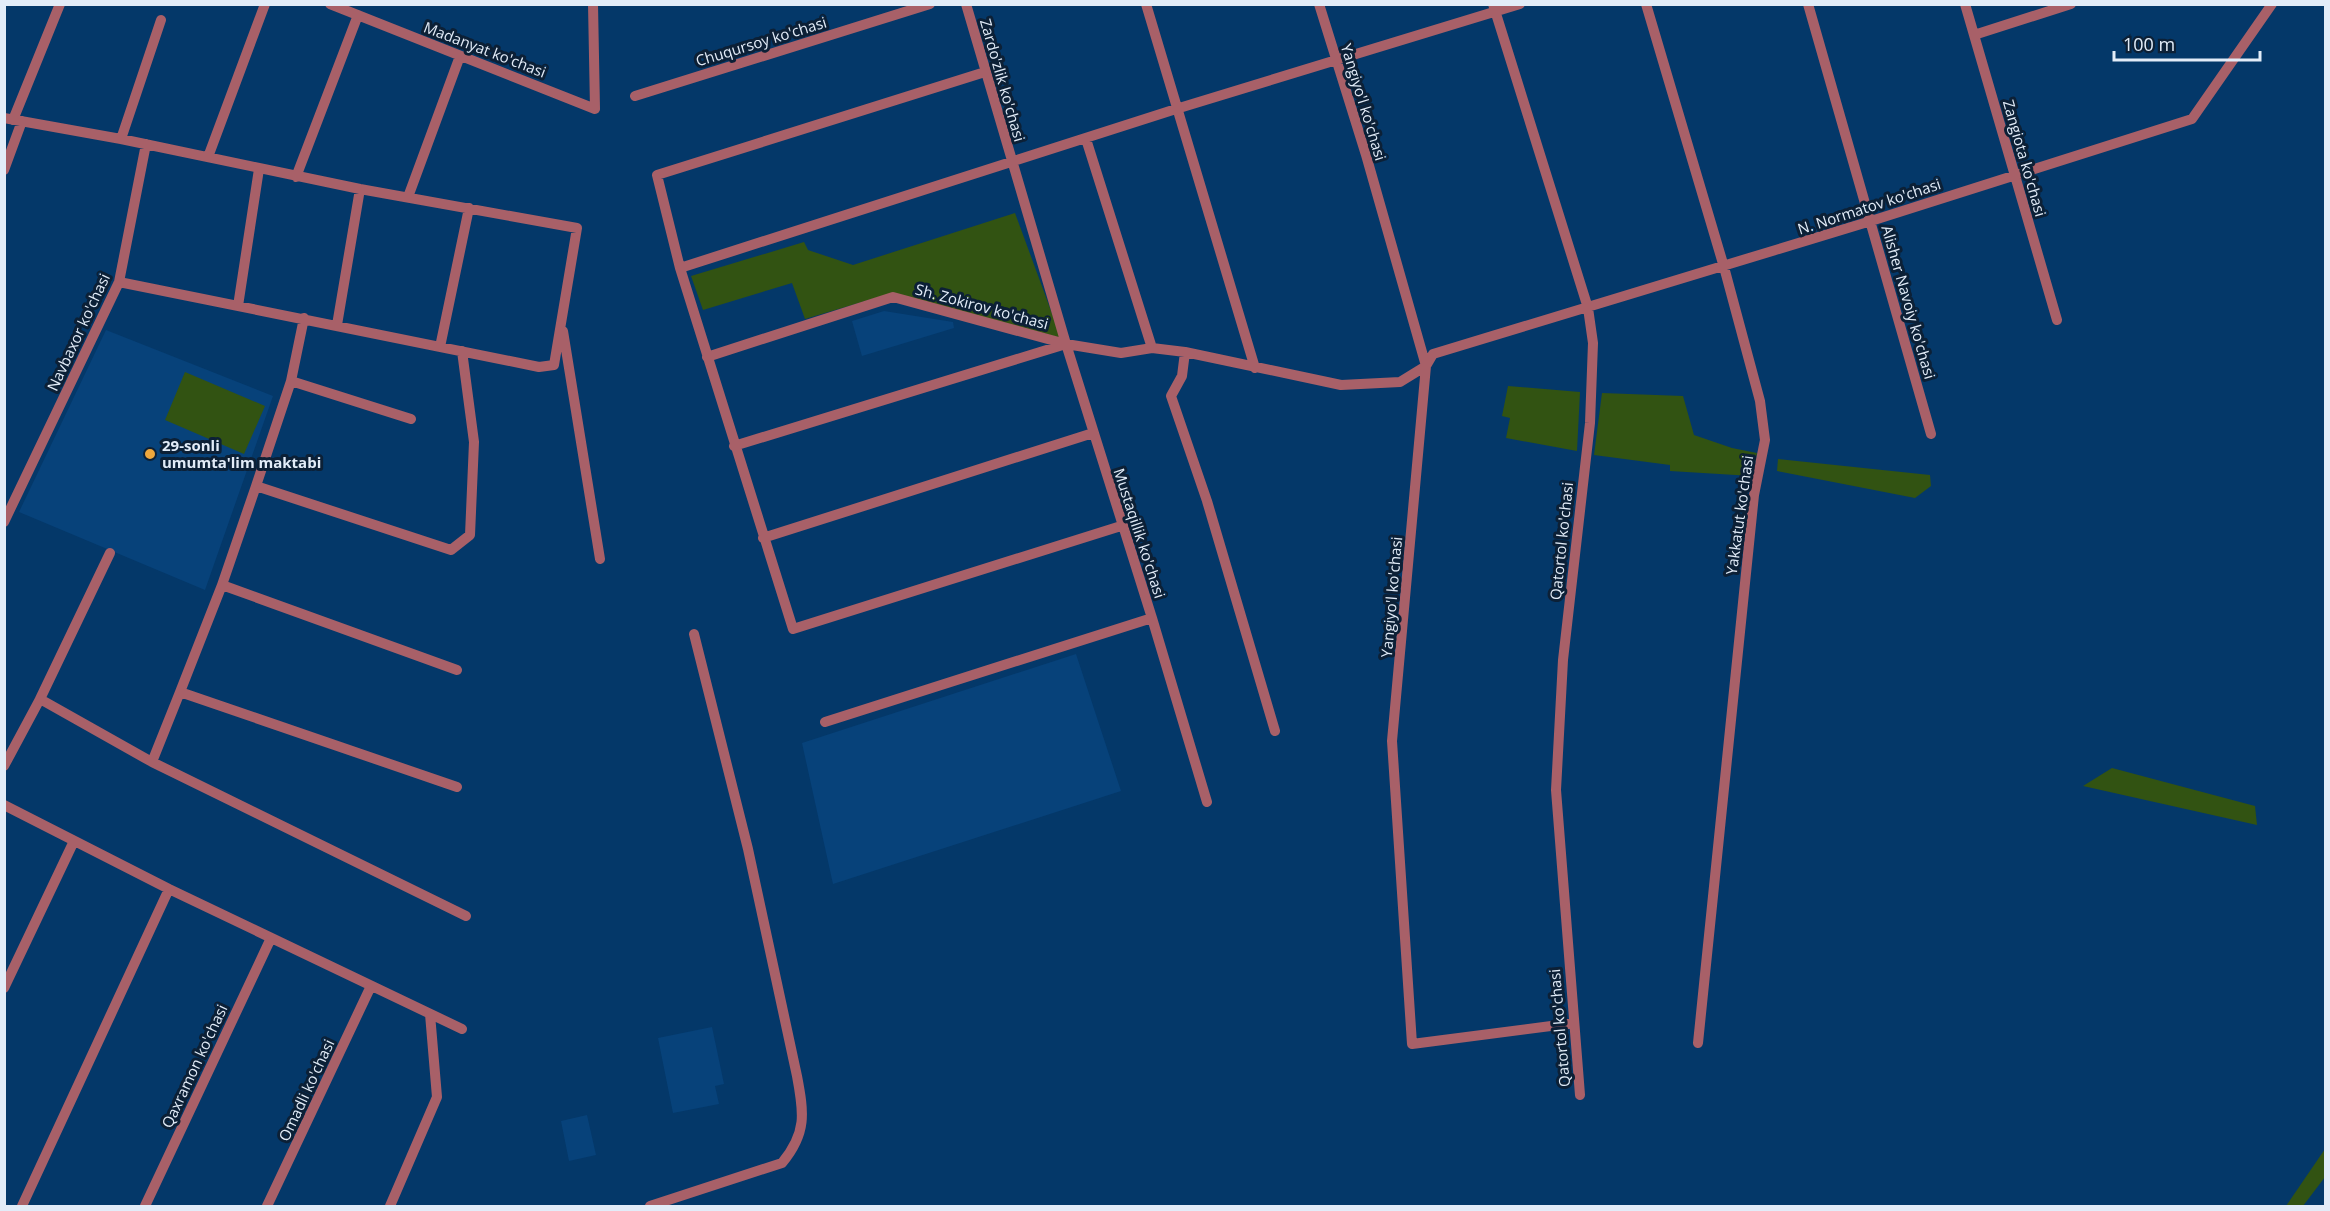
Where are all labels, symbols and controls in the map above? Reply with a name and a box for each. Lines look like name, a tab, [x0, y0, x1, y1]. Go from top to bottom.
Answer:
street label: Chuqursoy ko'chasi	[693, 12, 829, 70]
street label: Madanyat ko'chasi	[421, 16, 549, 82]
street label: Zardo'zlik ko'chasi	[976, 16, 1030, 144]
scale bar	[2114, 24, 2260, 62]
text: 100 m	[2123, 32, 2175, 56]
street label: Yangiyo'l ko'chasi	[1337, 41, 1391, 163]
street label: Zangiota ko'chasi	[1999, 97, 2051, 219]
street label: N. Normatov ko'chasi	[1795, 173, 1943, 239]
street label: Alisher Navoiy ko'chasi	[1877, 223, 1941, 381]
street label: Navbaxor ko'chasi	[42, 270, 114, 394]
street label: Sh. Zokirov ko'chasi	[913, 279, 1051, 333]
place label: 29-sonli umumta'lim maktabi	[162, 435, 321, 472]
marker: 29-sonli umumta'lim maktabi	[143, 447, 157, 461]
street label: Yakkatut ko'chasi	[1721, 454, 1757, 576]
street label: Mustaqillik ko'chasi	[1110, 465, 1170, 601]
street label: Qatortol ko'chasi	[1545, 481, 1577, 601]
street label: Yangiyo'l ko'chasi	[1376, 536, 1406, 658]
street label: Qatortol ko'chasi	[1544, 968, 1574, 1088]
street label: Qaxramon ko'chasi	[157, 1001, 231, 1131]
street label: Omadli ko'chasi	[274, 1036, 338, 1144]

